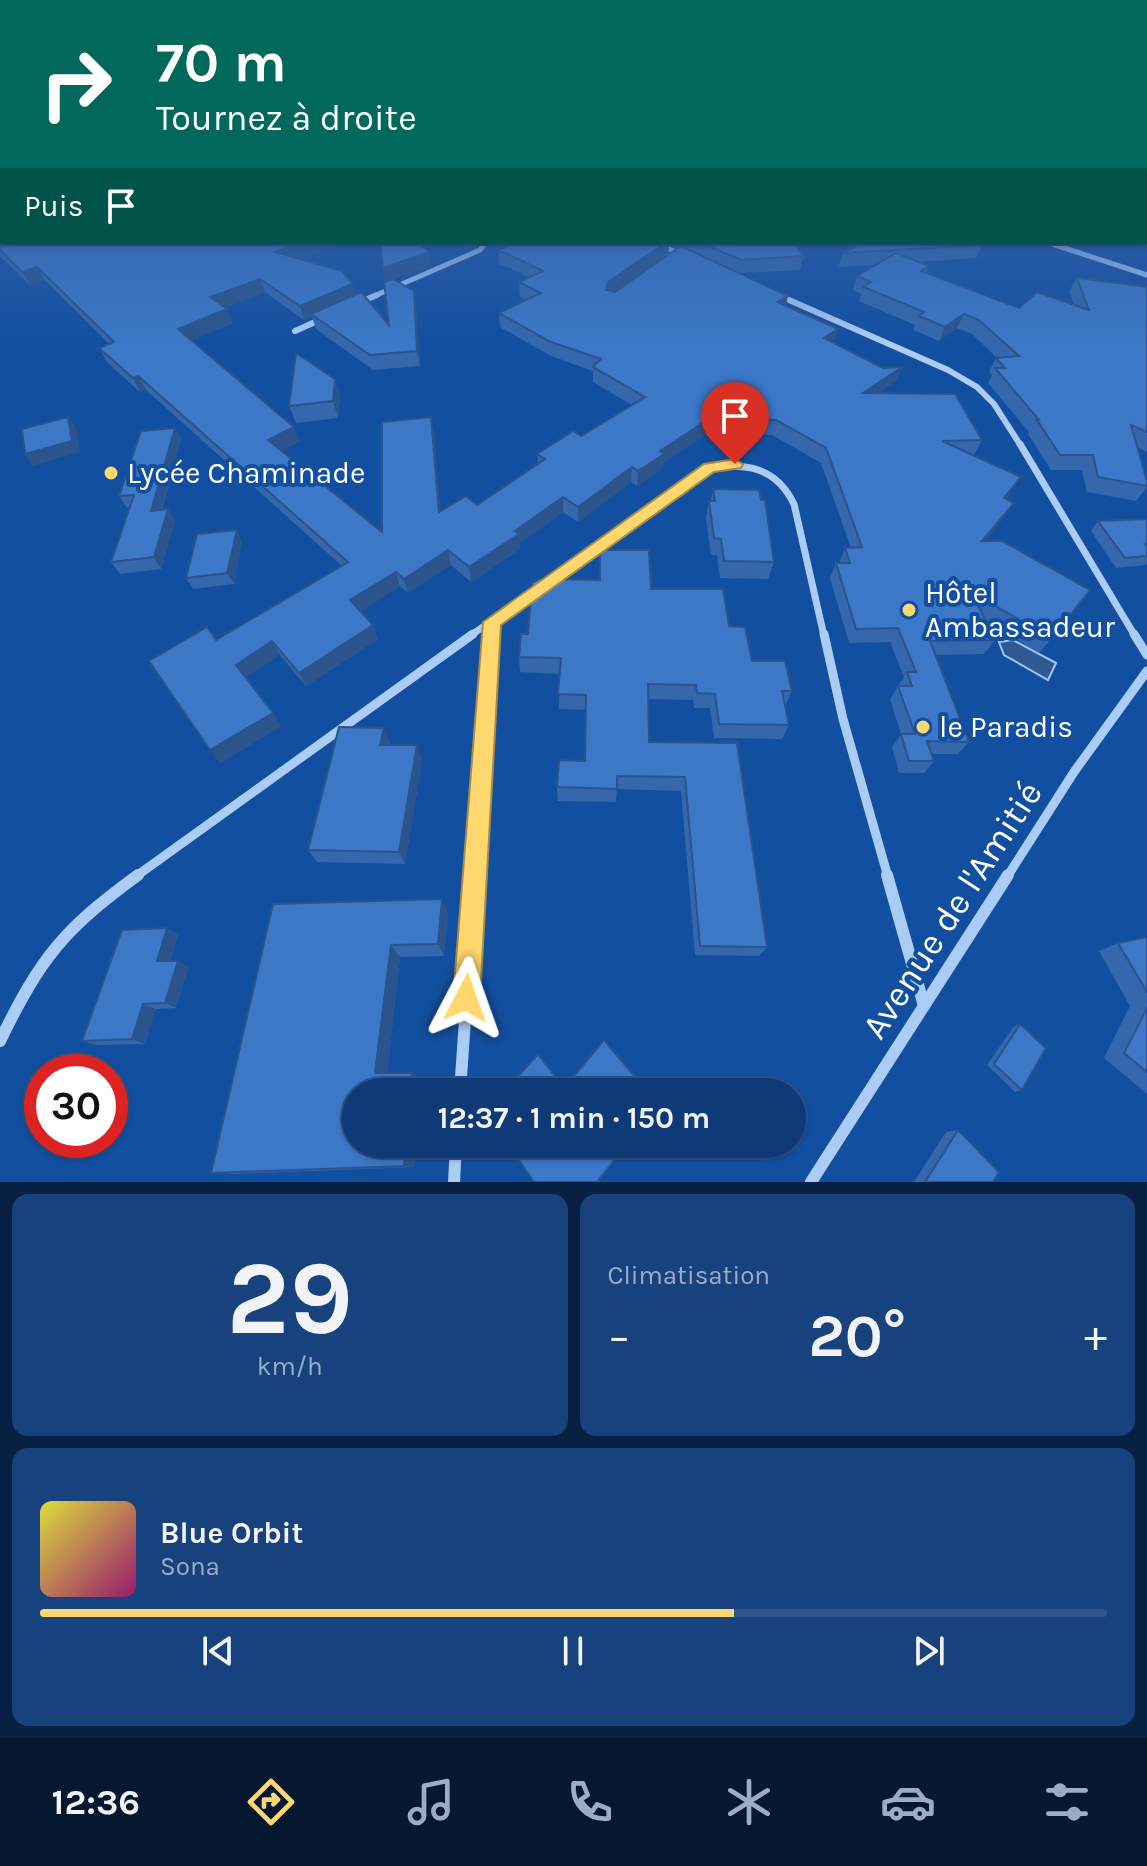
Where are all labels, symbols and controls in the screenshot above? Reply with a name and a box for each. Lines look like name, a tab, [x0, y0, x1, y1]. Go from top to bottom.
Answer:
text: 70 m	[156, 30, 287, 95]
icon: right	[24, 32, 128, 136]
text: Tournez à droite	[156, 97, 417, 139]
icon: arrive	[99, 184, 143, 228]
text: Puis	[24, 188, 83, 224]
pin	[701, 382, 769, 464]
icon: arrive	[713, 394, 757, 438]
place label: Lycée Chaminade	[127, 455, 365, 491]
marker: Lycée Chaminade	[102, 464, 120, 482]
place label: Hôtel Ambassadeur	[925, 575, 1115, 645]
marker: Hôtel Ambassadeur	[900, 601, 918, 619]
place label: le Paradis	[939, 709, 1073, 745]
marker: le Paradis	[914, 718, 932, 736]
street label: Avenue de l'Amitié	[853, 774, 1051, 1046]
position arrow	[424, 956, 508, 1040]
speed limit sign: 30	[24, 1054, 128, 1158]
text: 12:37 · 1 min · 150 m	[438, 1100, 710, 1136]
text: 29	[227, 1238, 353, 1359]
text: Climatisation	[608, 1260, 770, 1291]
text: 20°	[808, 1301, 906, 1371]
text: −	[608, 1311, 631, 1362]
text: +	[1084, 1311, 1107, 1362]
text: km/h	[257, 1351, 323, 1382]
text: Blue Orbit	[160, 1515, 303, 1551]
text: Sona	[160, 1551, 220, 1582]
icon: previous	[196, 1629, 240, 1673]
icon: pause	[551, 1629, 595, 1673]
icon: next	[907, 1629, 951, 1673]
icon: directions	[243, 1774, 299, 1830]
icon: music	[403, 1774, 459, 1830]
icon: phone	[562, 1774, 618, 1830]
icon: climate	[721, 1774, 777, 1830]
icon: car	[880, 1774, 936, 1830]
icon: filters	[1039, 1774, 1095, 1830]
text: 12:36	[52, 1781, 140, 1823]

